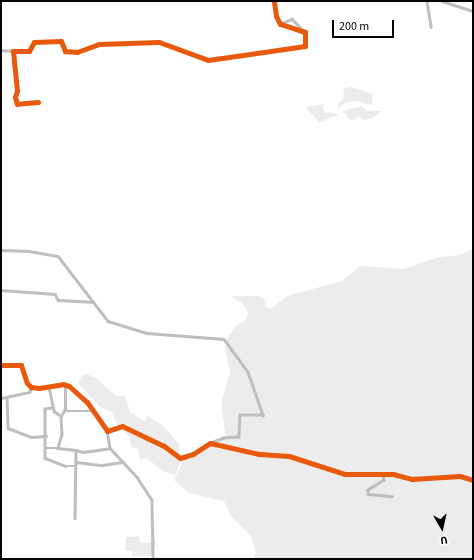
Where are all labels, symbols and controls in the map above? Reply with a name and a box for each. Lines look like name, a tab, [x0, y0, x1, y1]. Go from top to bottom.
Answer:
scale bar	[334, 12, 396, 38]
text: 200 m	[339, 18, 369, 35]
north arrow	[422, 508, 462, 548]
text: U	[439, 532, 449, 548]

